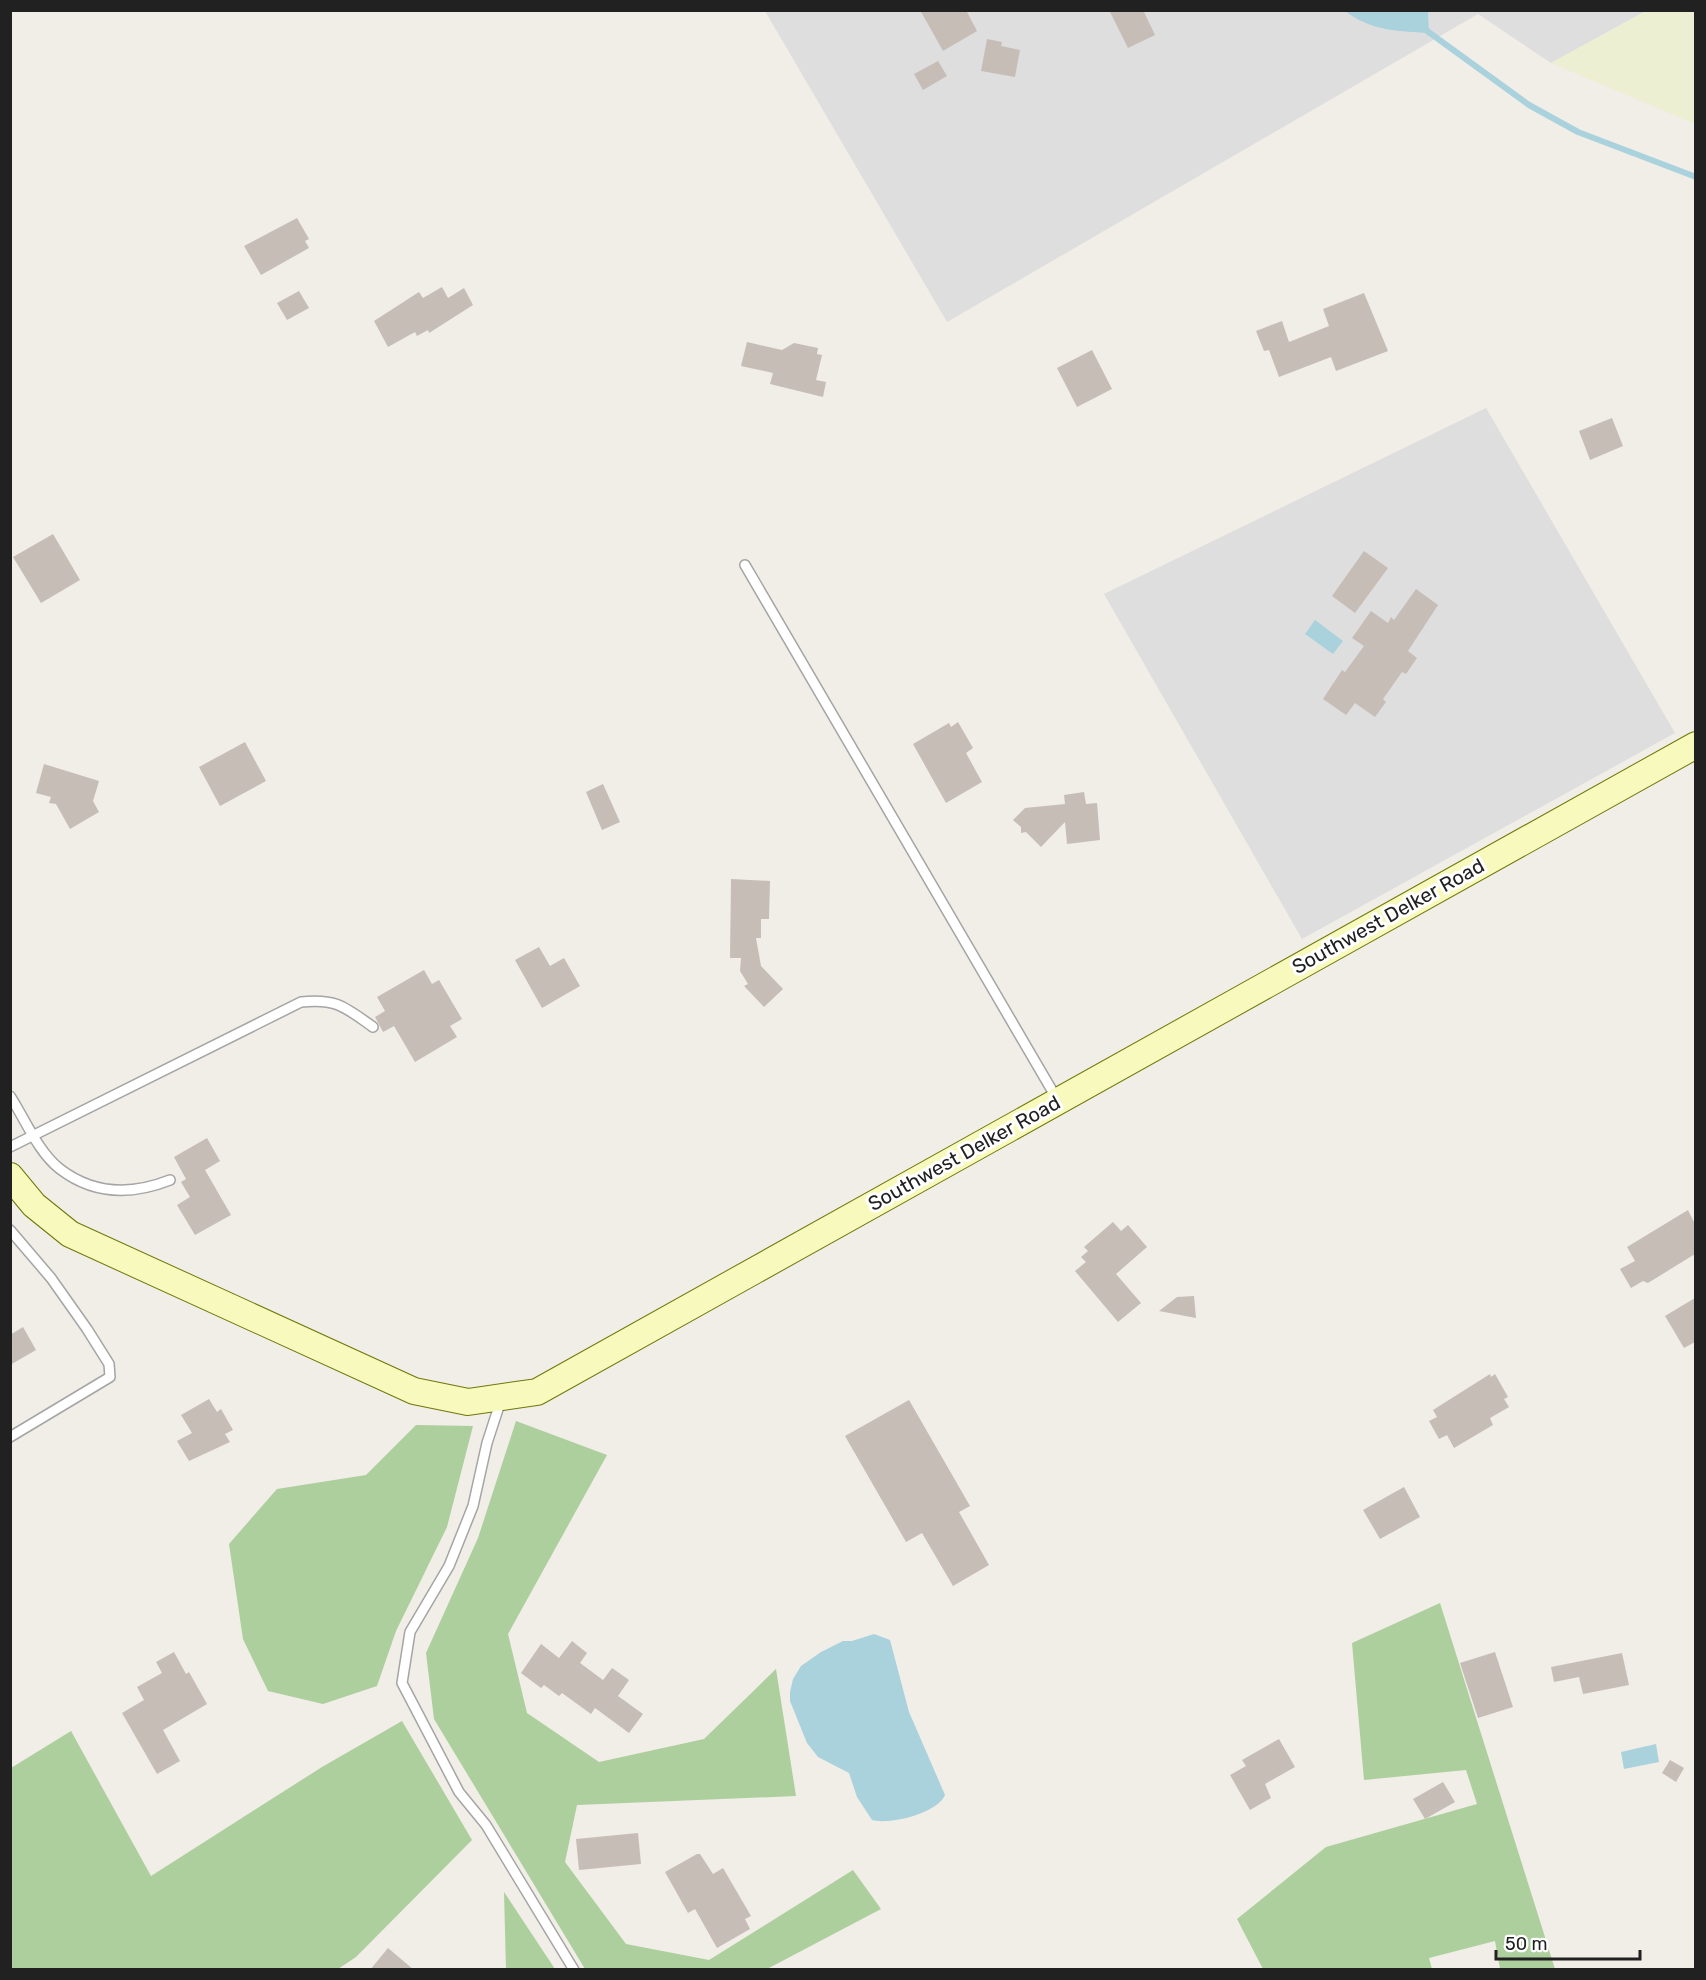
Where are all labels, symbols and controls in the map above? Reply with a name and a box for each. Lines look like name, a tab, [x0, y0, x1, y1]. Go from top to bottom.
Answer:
street label: Southwest Delker Road	[1288, 853, 1488, 979]
street label: Southwest Delker Road	[864, 1090, 1064, 1216]
scale bar	[1496, 1923, 1640, 1961]
text: 50 m	[1505, 1933, 1548, 1955]

